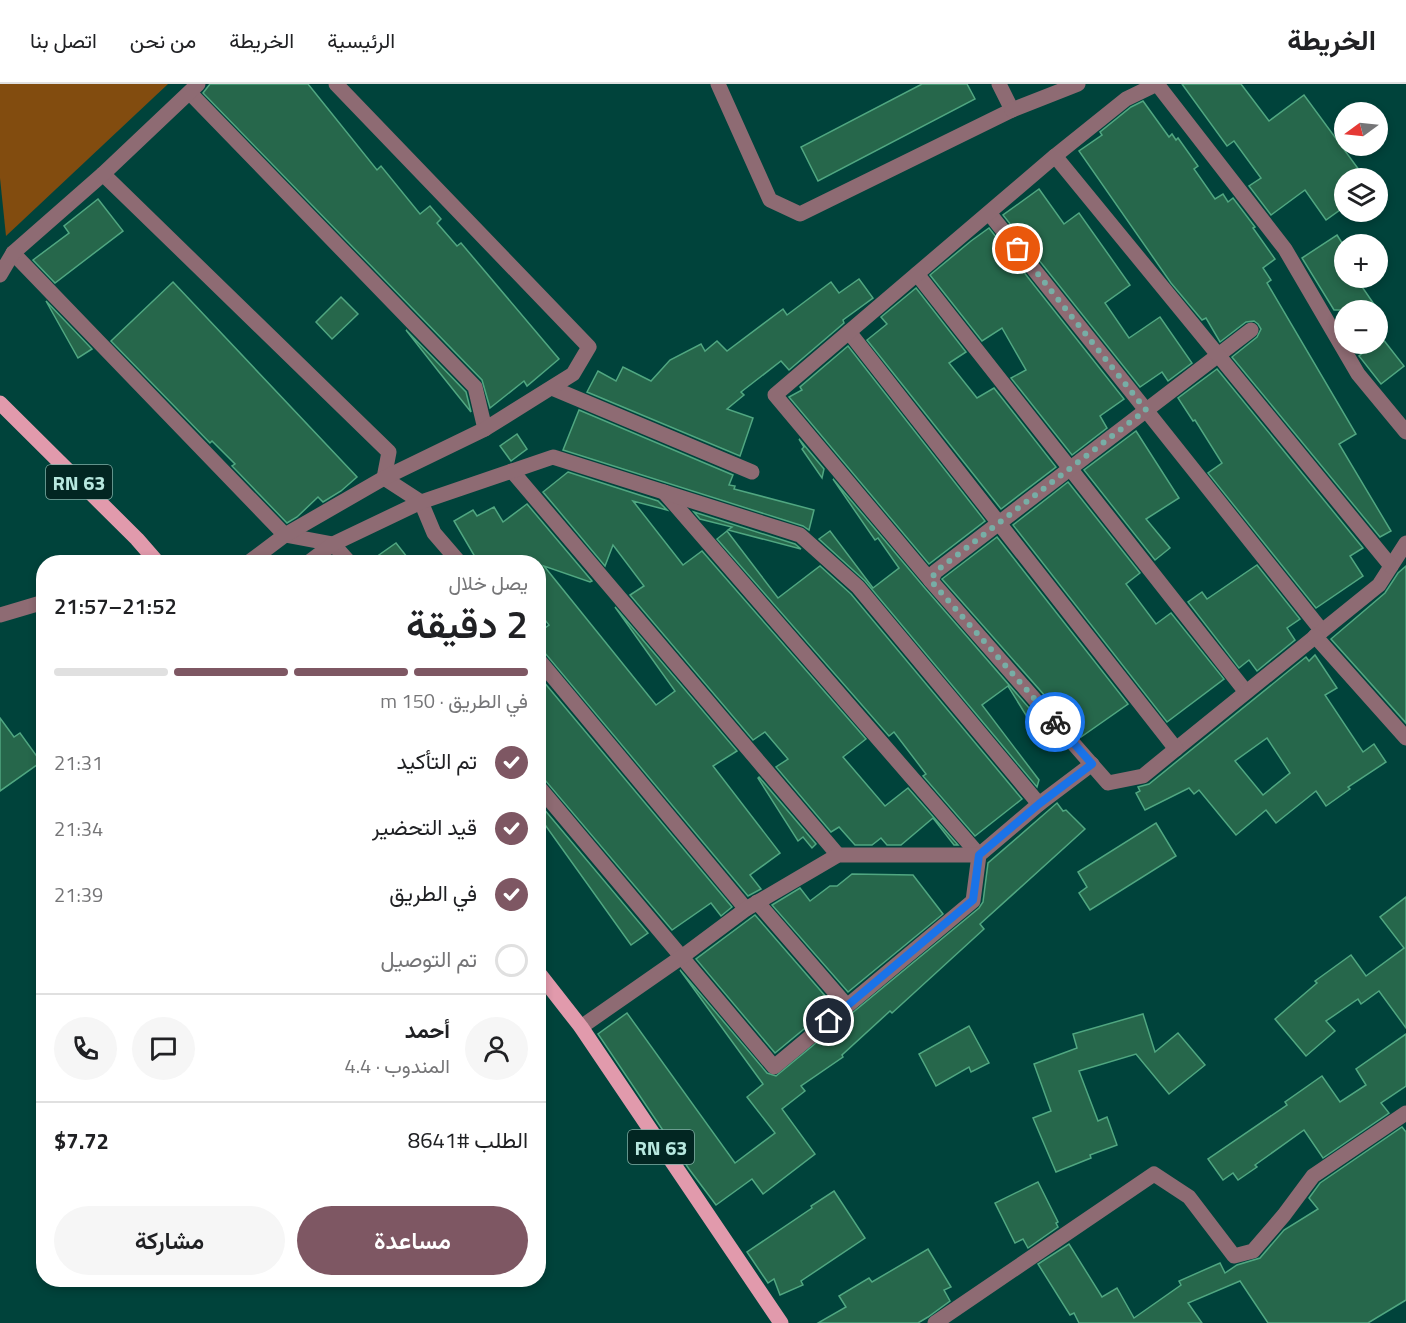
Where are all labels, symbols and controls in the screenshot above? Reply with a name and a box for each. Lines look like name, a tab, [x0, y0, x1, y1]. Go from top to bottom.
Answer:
text: الخريطة	[1287, 18, 1376, 61]
text: اتصل بنا	[30, 24, 97, 56]
text: من نحن	[130, 24, 196, 56]
text: الخريطة	[229, 24, 294, 56]
text: الرئيسية	[327, 24, 395, 56]
north arrow	[1334, 102, 1388, 156]
map controls	[1334, 102, 1388, 354]
button: layers	[1334, 168, 1388, 222]
pin	[992, 223, 1043, 274]
icon: bag	[1001, 232, 1034, 265]
button: +	[1334, 234, 1388, 288]
button: −	[1334, 300, 1388, 354]
road number: RN 63	[46, 465, 112, 499]
text: يصل خلال	[449, 567, 528, 598]
text: 21:52–21:57	[54, 589, 177, 623]
text: 2 دقيقة	[406, 594, 528, 653]
text: في الطريق · 150 m	[380, 685, 528, 716]
courier	[1025, 692, 1085, 752]
icon: bike	[1039, 706, 1072, 739]
text: تم التأكيد	[396, 744, 477, 778]
icon: check	[495, 746, 528, 779]
text: 21:31	[54, 747, 103, 778]
text: قيد التحضير	[372, 810, 477, 844]
icon: check	[495, 812, 528, 845]
text: 21:34	[54, 813, 103, 844]
text: في الطريق	[389, 876, 477, 910]
icon: check	[495, 878, 528, 911]
text: 21:39	[54, 879, 103, 910]
text: تم التوصيل	[380, 942, 477, 976]
pin	[803, 995, 854, 1046]
icon: home	[812, 1004, 845, 1037]
text: أحمد	[405, 1013, 450, 1047]
button: phone	[54, 1017, 117, 1080]
button: chat	[132, 1017, 195, 1080]
button: person	[465, 1017, 528, 1080]
text: المندوب · 4.4	[345, 1050, 450, 1081]
text: الطلب #8641	[408, 1123, 528, 1157]
text: $7.72	[54, 1124, 109, 1158]
road number: RN 63	[628, 1130, 694, 1164]
button: مشاركة	[54, 1206, 285, 1275]
button: مساعدة	[297, 1206, 528, 1275]

